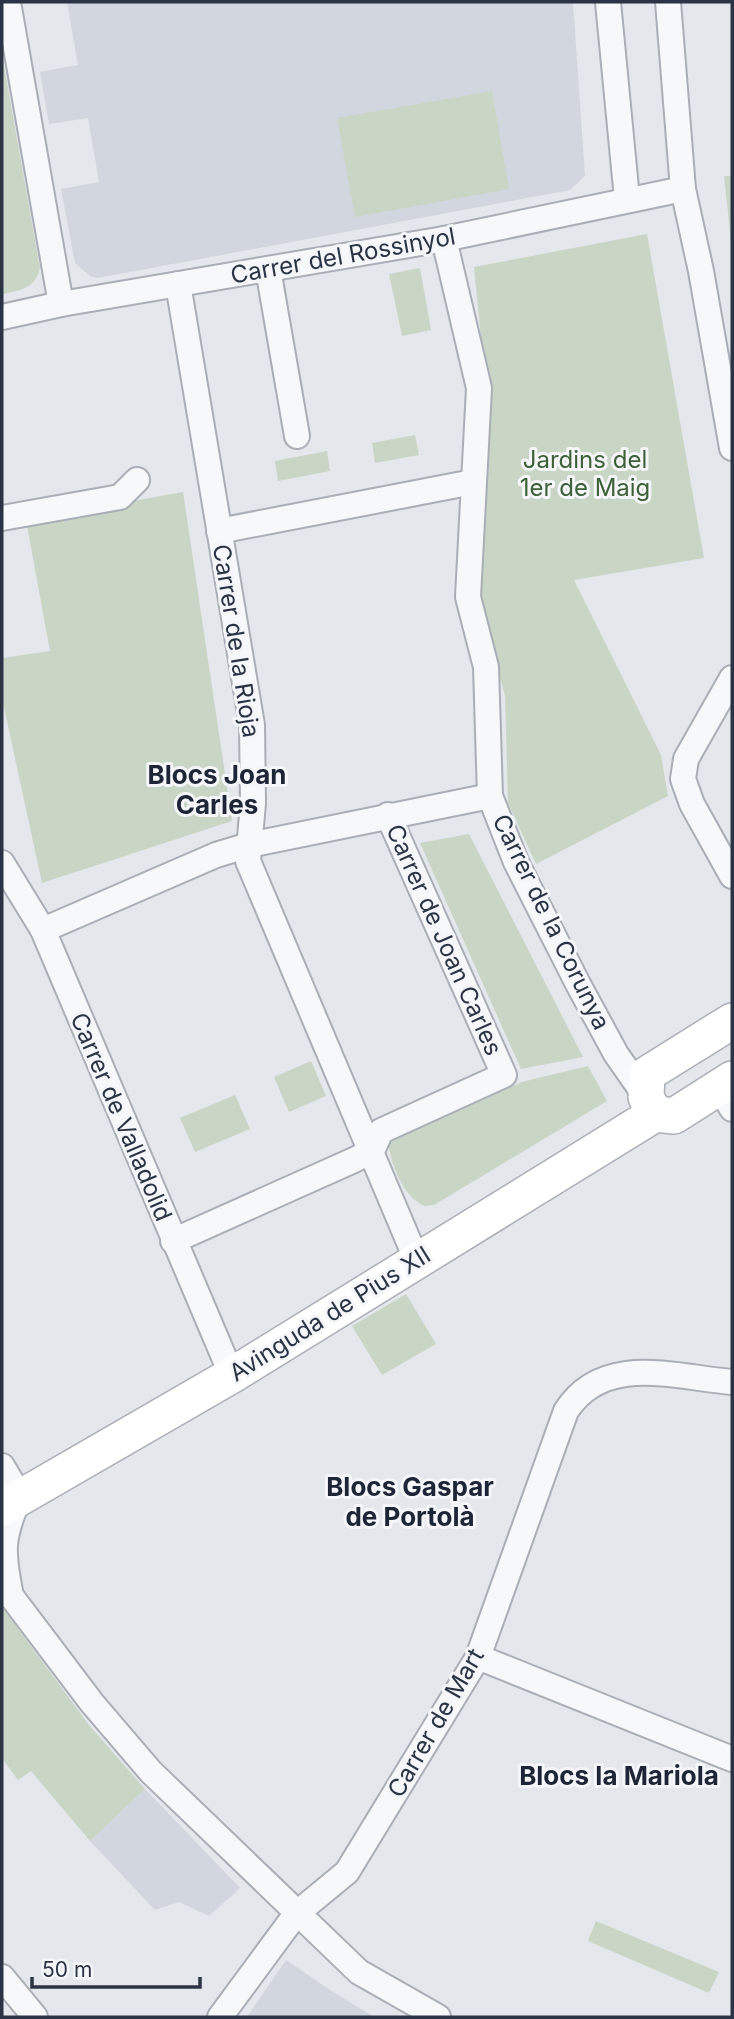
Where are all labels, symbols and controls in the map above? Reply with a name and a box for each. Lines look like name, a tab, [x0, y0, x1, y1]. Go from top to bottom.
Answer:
street label: Carrer del Rossinyol	[228, 221, 458, 290]
park label: Jardins del 1er de Maig	[520, 445, 650, 502]
street label: Carrer de la Rioja	[207, 542, 266, 740]
district label: Blocs Joan Carles	[148, 759, 286, 820]
street label: Carrer de la Corunya	[487, 809, 616, 1034]
street label: Carrer de Joan Carles	[380, 820, 509, 1060]
street label: Carrer de Valladolid	[64, 1008, 178, 1225]
street label: Avinguda de Pius XII	[224, 1240, 436, 1387]
district label: Blocs Gaspar de Portolà	[326, 1471, 494, 1532]
street label: Carrer de Mart	[381, 1643, 490, 1802]
district label: Blocs la Mariola	[519, 1760, 719, 1791]
scale bar	[32, 1946, 200, 1990]
text: 50 m	[42, 1957, 92, 1982]

